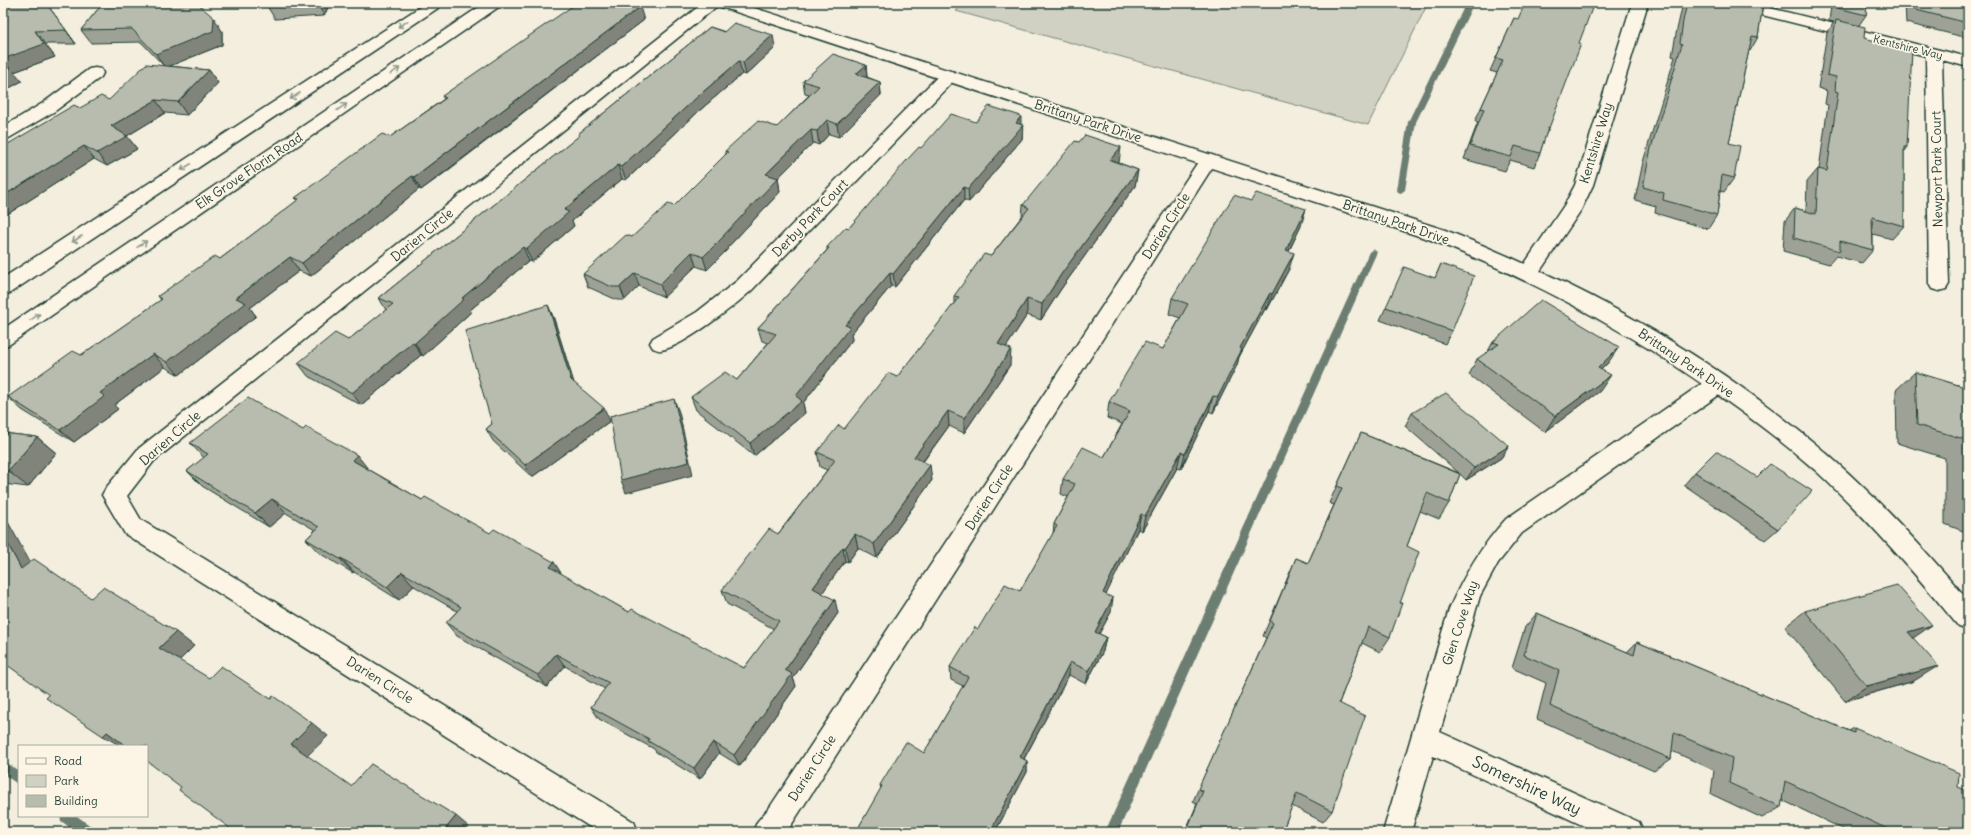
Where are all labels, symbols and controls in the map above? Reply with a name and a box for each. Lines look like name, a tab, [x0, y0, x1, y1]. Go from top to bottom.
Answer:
one-way arrow	[397, 21, 409, 29]
street label: Kentshire Way	[1872, 32, 1944, 62]
one-way arrow	[389, 67, 400, 75]
one-way arrow	[290, 92, 301, 100]
street label: Brittany Park Drive	[1032, 96, 1144, 146]
street label: Kentshire Way	[1576, 100, 1616, 186]
one-way arrow	[336, 103, 347, 111]
street label: Newport Park Court	[1927, 110, 1947, 227]
street label: Elk Grove Florin Road	[192, 129, 306, 213]
one-way arrow	[181, 163, 192, 171]
street label: Derby Park Court	[768, 175, 852, 261]
street label: Darien Circle	[1138, 190, 1194, 262]
street label: Brittany Park Drive	[1340, 196, 1452, 248]
street label: Darien Circle	[387, 205, 457, 265]
one-way arrow	[72, 235, 83, 243]
one-way arrow	[137, 240, 148, 248]
one-way arrow	[29, 313, 40, 321]
street label: Brittany Park Drive	[1635, 325, 1737, 401]
street label: Darien Circle	[136, 407, 204, 469]
street label: Darien Circle	[961, 461, 1017, 533]
street label: Glen Cove Way	[1438, 578, 1482, 668]
street label: Darien Circle	[343, 653, 417, 707]
street label: Darien Circle	[784, 732, 840, 804]
legend	[18, 745, 148, 817]
street label: Somershire Way	[1469, 751, 1585, 819]
text: Road	[54, 753, 82, 768]
text: Park	[54, 773, 79, 788]
text: Building	[54, 793, 98, 808]

